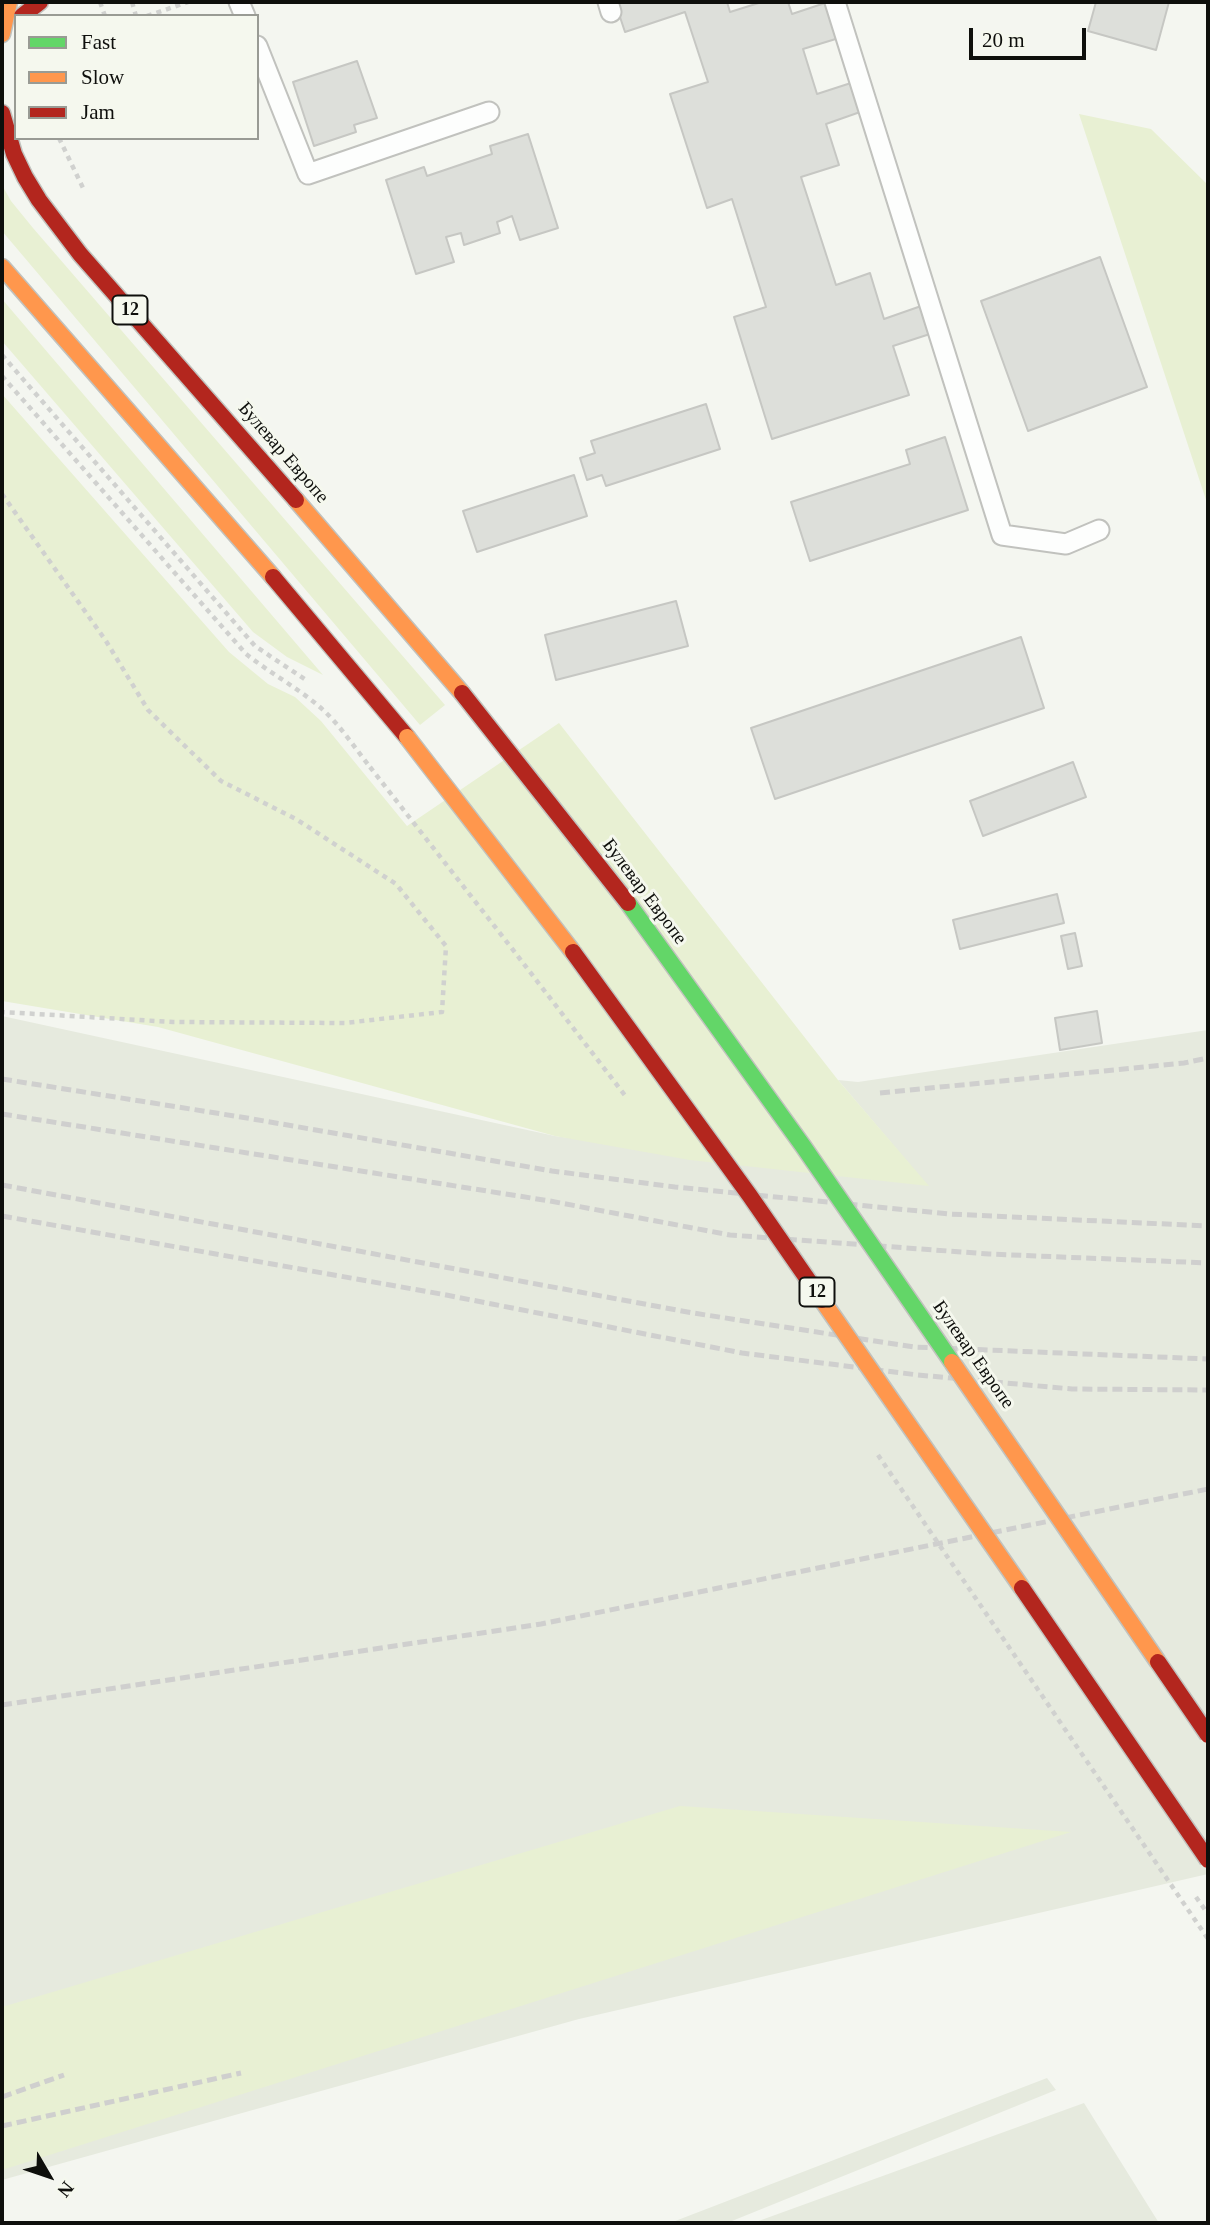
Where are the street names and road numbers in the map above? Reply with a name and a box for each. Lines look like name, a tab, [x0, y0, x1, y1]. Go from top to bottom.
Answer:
road number: 12	[113, 296, 148, 324]
street label: Булевар Европе	[233, 398, 333, 508]
street label: Булевар Европе	[597, 835, 691, 949]
road number: 12	[800, 1278, 834, 1307]
street label: Булевар Европе	[927, 1297, 1019, 1413]

